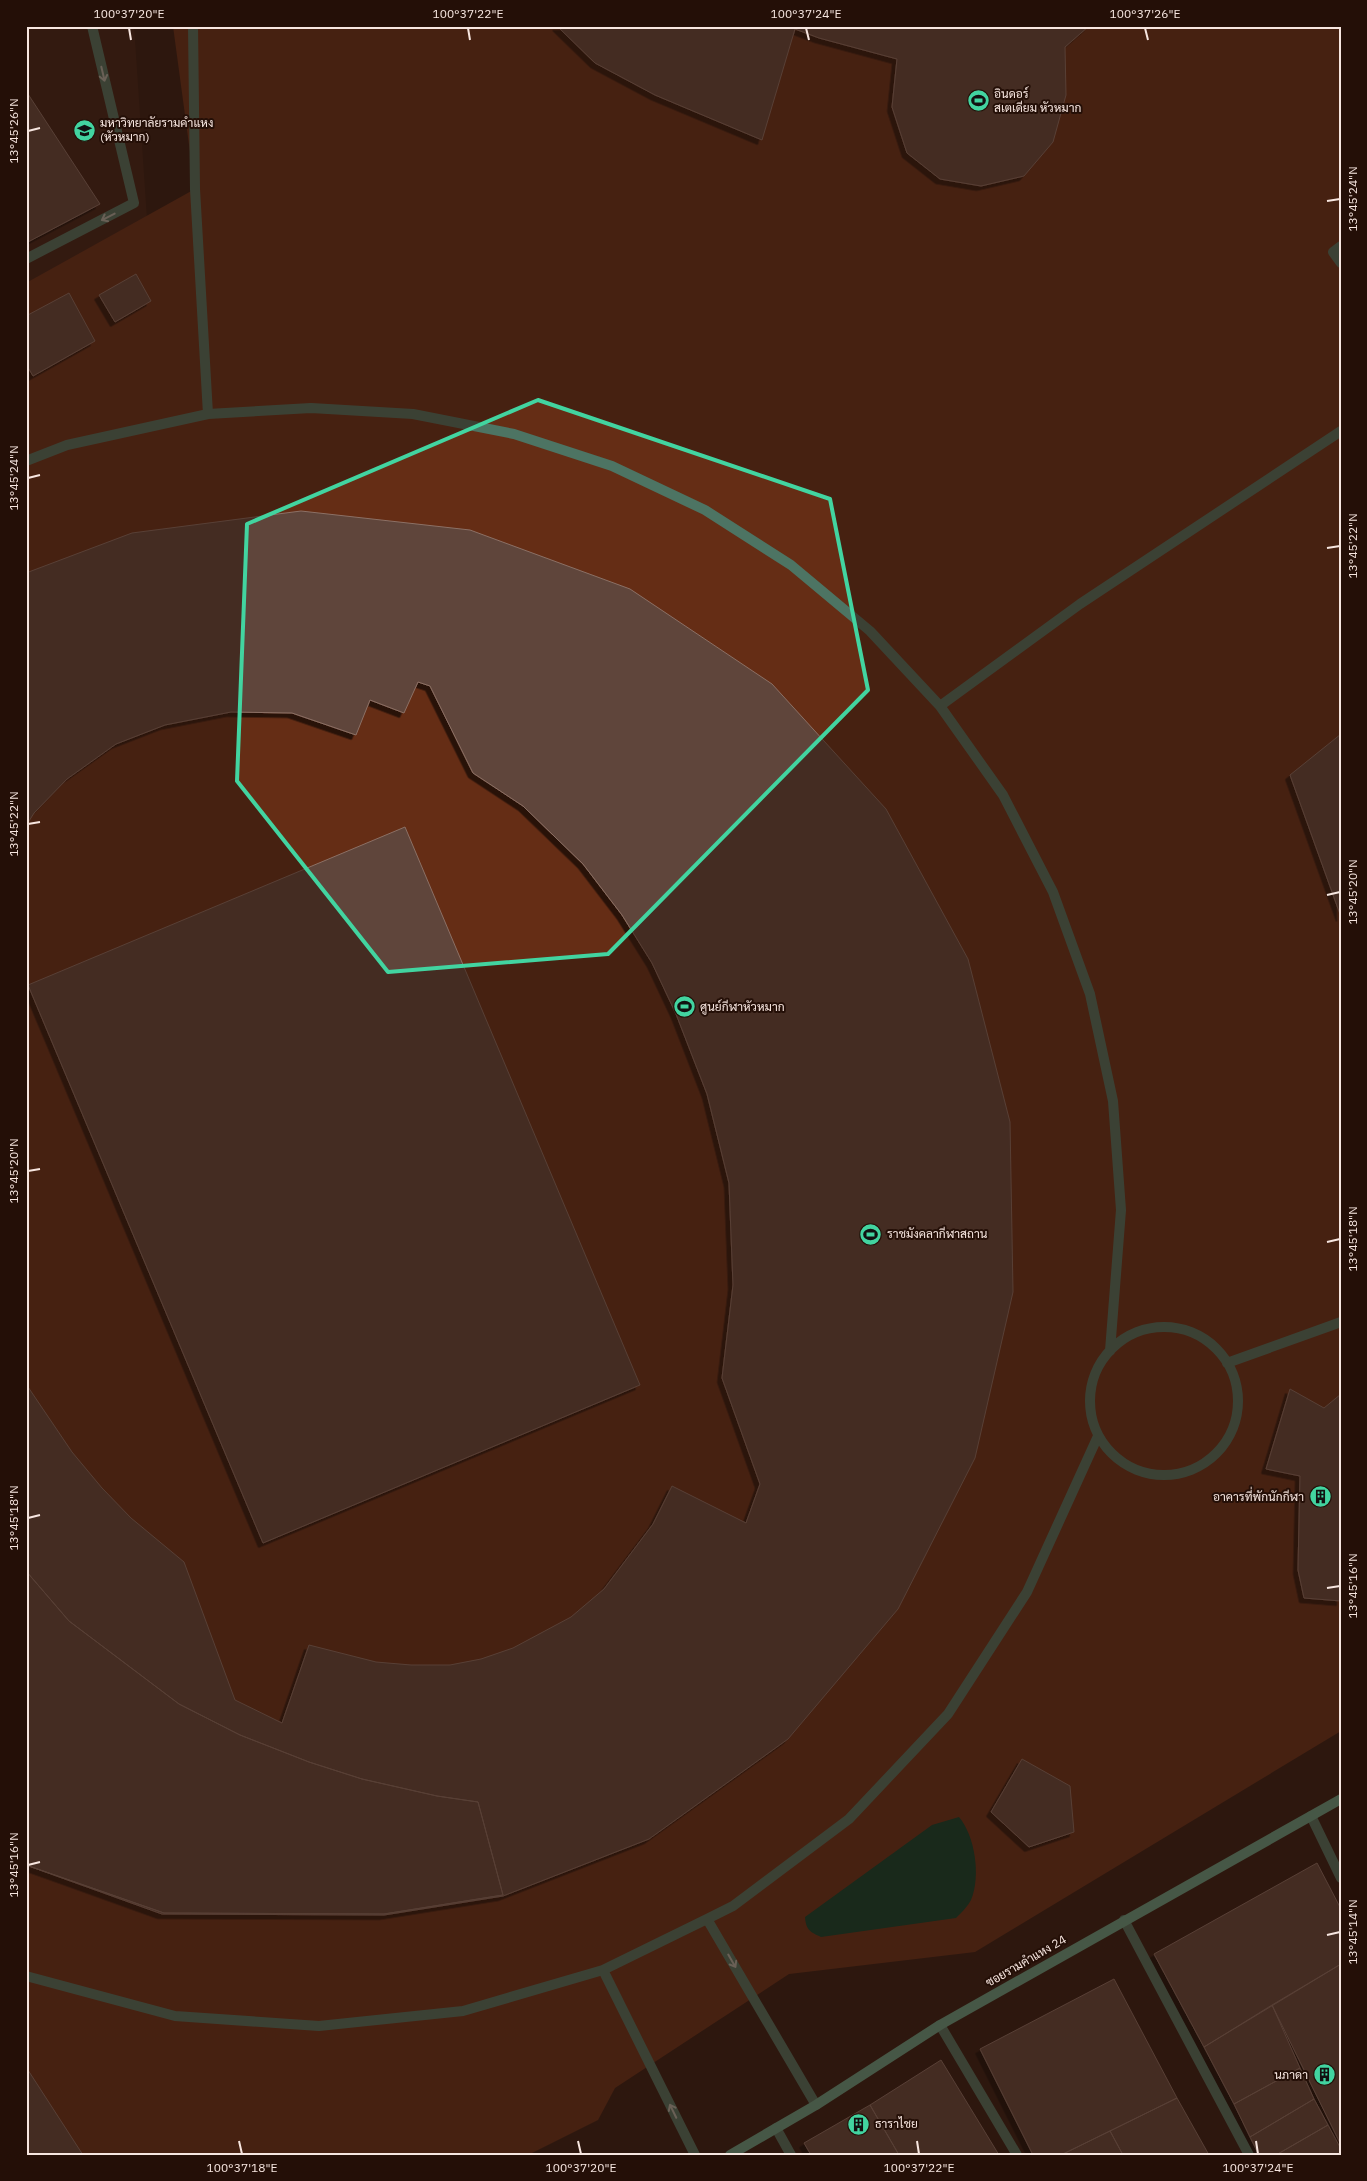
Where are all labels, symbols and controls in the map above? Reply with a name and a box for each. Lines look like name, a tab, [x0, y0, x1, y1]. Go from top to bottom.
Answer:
text: 100°37'20"E	[94, 6, 164, 21]
text: 100°37'22"E	[433, 6, 503, 21]
text: 100°37'24"E	[771, 6, 841, 21]
text: 100°37'26"E	[1110, 6, 1180, 21]
one-way arrow	[99, 65, 108, 81]
place label: อินดอร์ สเตเดียม หัวหมาก	[994, 86, 1081, 115]
sports icon: อินดอร์ สเตเดียม หัวหมาก	[966, 89, 990, 113]
text: 13°45'26"N	[6, 98, 21, 164]
place label: มหาวิทยาลัยรามคำแหง (หัวหมาก)	[100, 115, 213, 144]
school or university icon: มหาวิทยาลัยรามคำแหง (หัวหมาก)	[72, 118, 96, 142]
text: 13°45'24"N	[1345, 166, 1360, 232]
one-way arrow	[100, 212, 115, 222]
text: 13°45'24"N	[6, 445, 21, 511]
text: 13°45'22"N	[1345, 513, 1360, 579]
text: 13°45'22"N	[6, 791, 21, 857]
text: 13°45'20"N	[1345, 859, 1360, 925]
sports icon: ศูนย์กีฬาหัวหมาก	[672, 995, 696, 1019]
place label: ศูนย์กีฬาหัวหมาก	[700, 999, 785, 1015]
text: 13°45'20"N	[6, 1138, 21, 1204]
text: 13°45'18"N	[1345, 1206, 1360, 1272]
sports icon: ราชมังคลากีฬาสถาน	[859, 1222, 883, 1246]
place label: ราชมังคลากีฬาสถาน	[887, 1226, 988, 1241]
text: 13°45'18"N	[6, 1485, 21, 1551]
building icon: อาคารที่พักนักกีฬา	[1308, 1485, 1332, 1509]
place label: อาคารที่พักนักกีฬา	[1213, 1486, 1304, 1504]
text: 13°45'16"N	[1345, 1553, 1360, 1619]
text: 13°45'16"N	[6, 1832, 21, 1898]
text: 13°45'14"N	[1345, 1899, 1360, 1965]
street label: ซอยรามคำแหง 24	[983, 1931, 1069, 1990]
one-way arrow	[728, 1953, 738, 1967]
building icon: นภาดา	[1312, 2063, 1336, 2087]
place label: นภาดา	[1274, 2067, 1308, 2082]
one-way arrow	[668, 2104, 677, 2119]
building icon: ธาราไชย	[847, 2112, 871, 2136]
place label: ธาราไชย	[875, 2116, 918, 2131]
text: 100°37'18"E	[207, 2160, 277, 2175]
text: 100°37'20"E	[546, 2160, 616, 2175]
text: 100°37'22"E	[884, 2160, 954, 2175]
text: 100°37'24"E	[1223, 2160, 1293, 2175]

